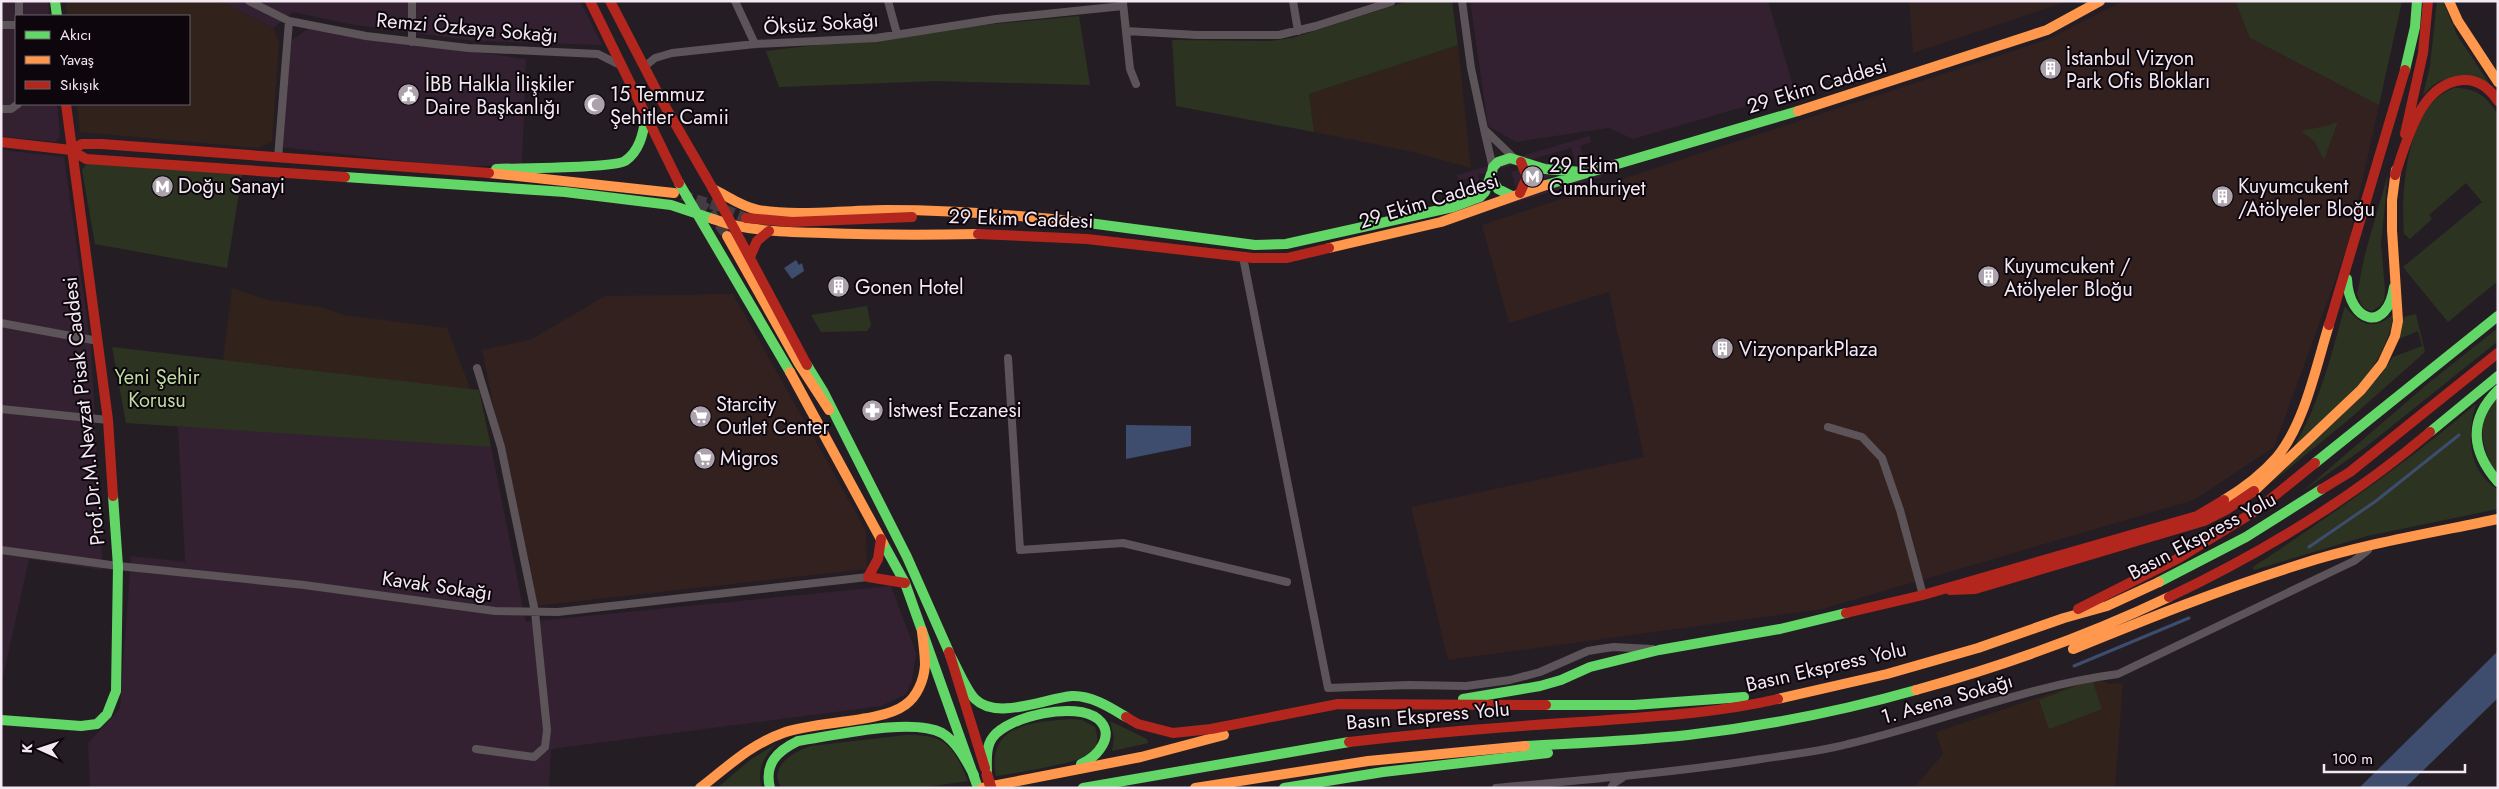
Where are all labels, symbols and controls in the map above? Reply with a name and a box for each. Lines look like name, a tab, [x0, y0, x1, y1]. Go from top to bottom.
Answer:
street label: Remzi Özkaya Sokağı	[375, 6, 559, 50]
street label: Öksüz Sokağı	[762, 6, 880, 42]
legend	[15, 15, 190, 105]
text: Akıcı	[60, 24, 91, 46]
place label: İstanbul Vizyon Park Ofis Blokları	[2066, 44, 2210, 96]
text: Yavaş	[60, 49, 94, 71]
street label: 29 Ekim Caddesi	[1743, 51, 1891, 121]
building icon: İstanbul Vizyon Park Ofis Blokları	[2038, 57, 2062, 81]
place label: İBB Halkla İlişkiler Daire Başkanlığı	[425, 70, 574, 122]
text: Sıkışık	[60, 74, 100, 96]
place label: 15 Temmuz Şehitler Camii	[610, 80, 729, 132]
public building icon: İBB Halkla İlişkiler Daire Başkanlığı	[397, 83, 421, 107]
mosque icon: 15 Temmuz Şehitler Camii	[582, 93, 606, 117]
place label: 29 Ekim Cumhuriyet	[1549, 151, 1646, 203]
metro station icon: 29 Ekim Cumhuriyet	[1521, 164, 1545, 188]
street label: 29 Ekim Caddesi	[1355, 166, 1503, 236]
place label: Doğu Sanayi	[178, 172, 285, 201]
place label: Kuyumcukent /Atölyeler Bloğu	[2238, 172, 2375, 224]
metro station icon: Doğu Sanayi	[150, 174, 174, 198]
building icon: Kuyumcukent /Atölyeler Bloğu	[2210, 185, 2234, 209]
street label: 29 Ekim Caddesi	[948, 202, 1094, 236]
place label: Kuyumcukent / Atölyeler Bloğu	[2004, 252, 2133, 304]
building icon: Kuyumcukent / Atölyeler Bloğu	[1976, 265, 2000, 289]
place label: Gonen Hotel	[855, 273, 964, 302]
street label: Prof.Dr.M.Nevzat Pisak Caddesi	[55, 275, 113, 547]
building icon: Gonen Hotel	[827, 275, 851, 299]
place label: VizyonparkPlaza	[1739, 335, 1878, 364]
building icon: VizyonparkPlaza	[1711, 337, 1735, 361]
park label: Yeni Şehir Korusu	[114, 363, 200, 415]
place label: Starcity Outlet Center	[716, 390, 829, 442]
place label: İstwest Eczanesi	[888, 396, 1022, 425]
pharmacy icon: İstwest Eczanesi	[860, 398, 884, 422]
supermarket icon: Starcity Outlet Center	[688, 404, 712, 428]
place label: Migros	[720, 444, 778, 473]
supermarket icon: Migros	[692, 446, 716, 470]
street label: Basın Ekspress Yolu	[2123, 485, 2281, 587]
street label: Kavak Sokağı	[380, 564, 494, 608]
street label: Basın Ekspress Yolu	[1743, 634, 1909, 700]
street label: 1. Asena Sokağı	[1878, 666, 2016, 732]
street label: Basın Ekspress Yolu	[1345, 694, 1511, 738]
north arrow	[15, 724, 65, 774]
scale bar	[2324, 742, 2465, 774]
text: K	[17, 743, 37, 754]
text: 100 m	[2332, 748, 2373, 770]

